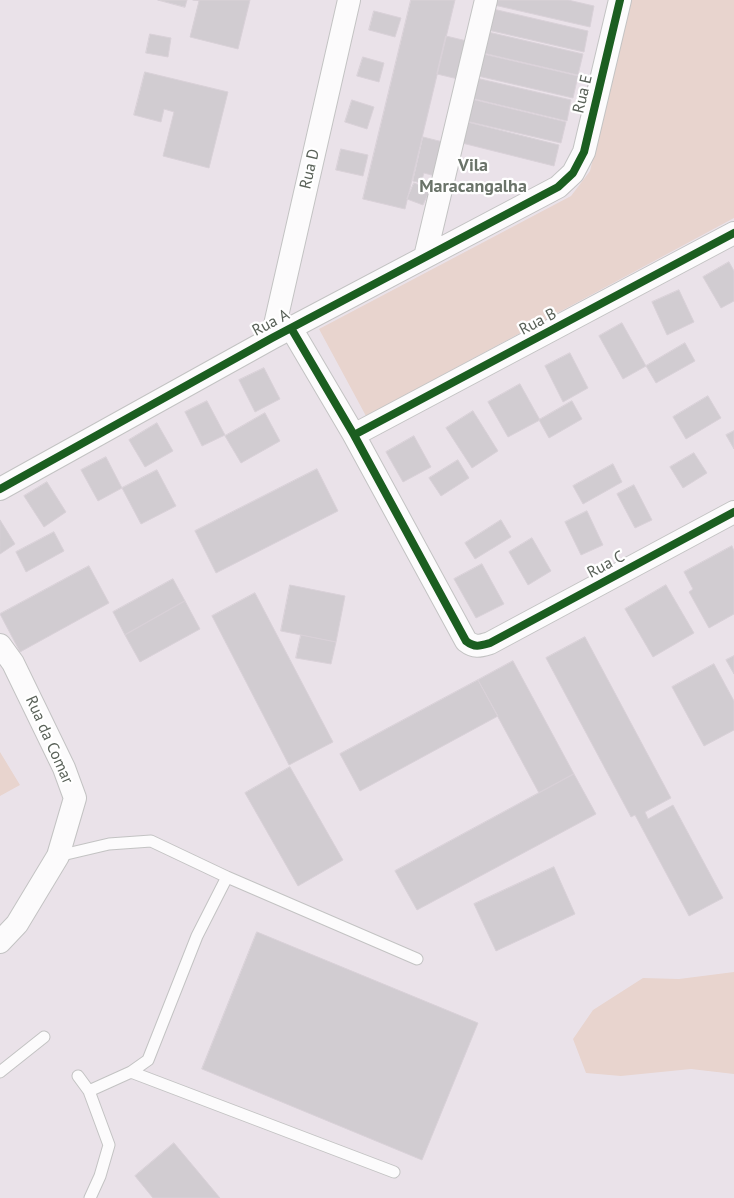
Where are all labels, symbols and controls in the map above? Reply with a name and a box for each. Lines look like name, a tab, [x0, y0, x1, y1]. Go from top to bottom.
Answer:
street label: Rua E	[569, 73, 597, 115]
street label: Rua D	[296, 147, 324, 191]
district label: Vila Maracangalha	[419, 155, 527, 198]
street label: Rua B	[516, 304, 560, 340]
street label: Rua A	[249, 305, 293, 341]
street label: Rua C	[584, 547, 628, 583]
street label: Rua da Comar	[21, 693, 77, 787]

